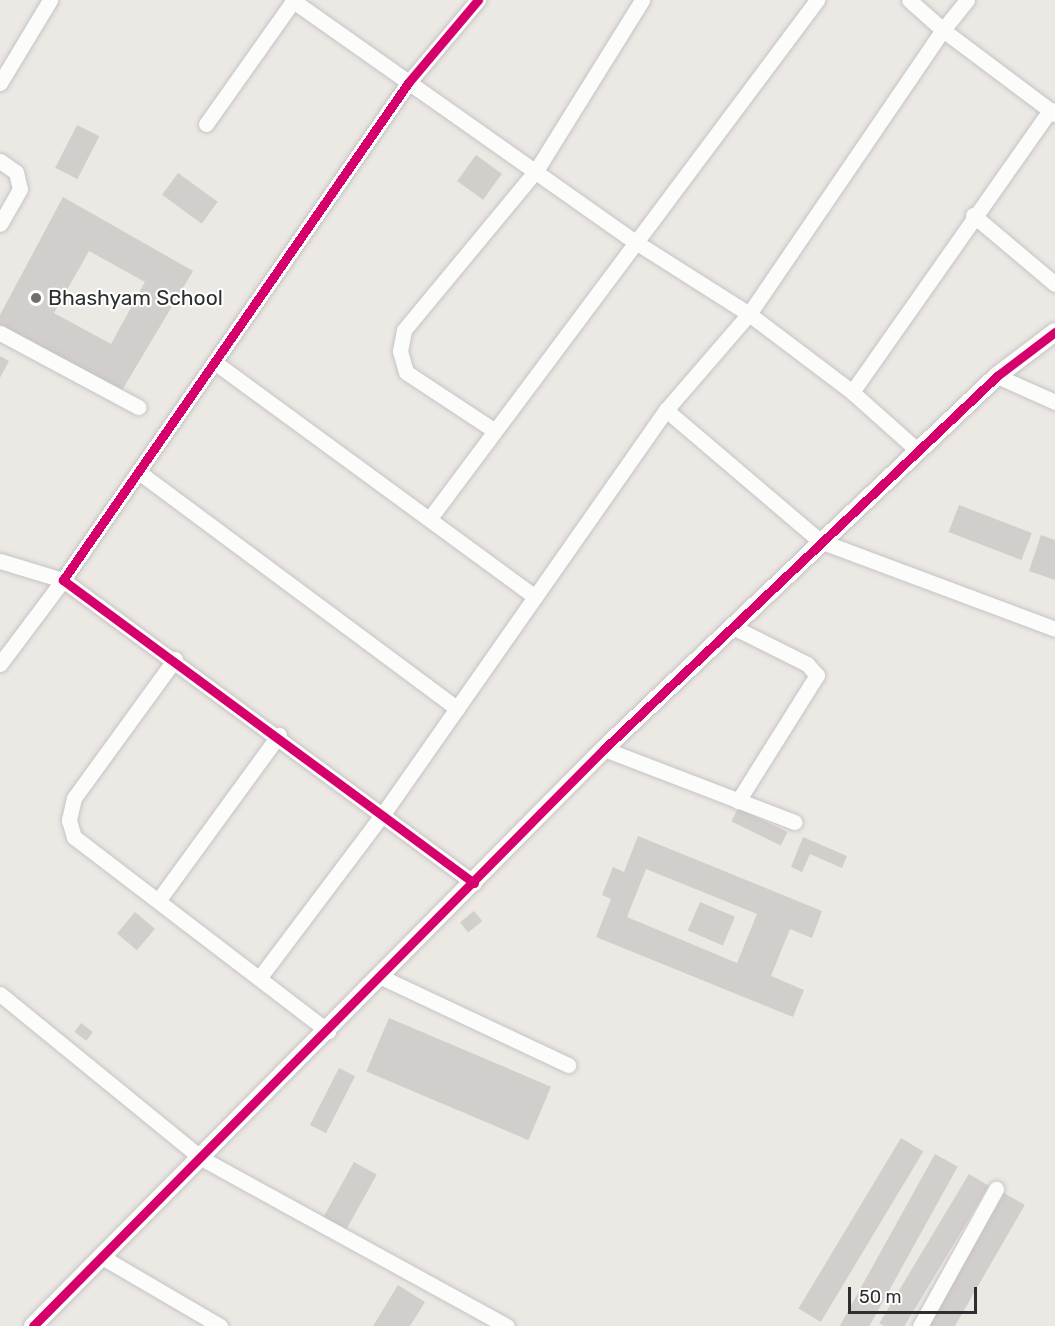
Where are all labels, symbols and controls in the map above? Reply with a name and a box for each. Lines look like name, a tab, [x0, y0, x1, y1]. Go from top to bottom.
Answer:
place label: Bhashyam School	[48, 285, 223, 311]
marker: Bhashyam School	[29, 291, 43, 305]
scale bar	[851, 1275, 980, 1313]
text: 50 m	[859, 1286, 902, 1308]

